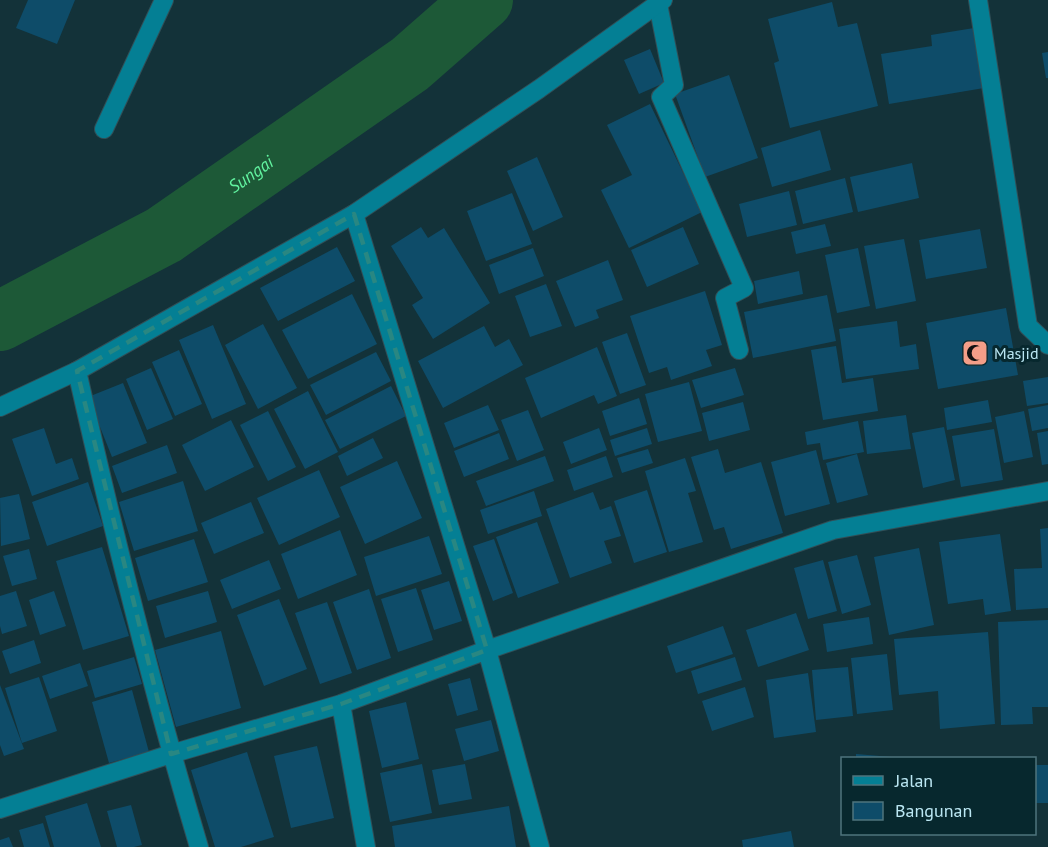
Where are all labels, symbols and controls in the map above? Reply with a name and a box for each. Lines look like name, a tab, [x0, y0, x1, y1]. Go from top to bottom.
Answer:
water label: Sungai	[223, 150, 279, 198]
mosque icon: Masjid	[960, 338, 990, 368]
place label: Masjid	[994, 343, 1039, 363]
legend	[841, 757, 1036, 835]
text: Jalan	[894, 769, 933, 792]
text: Bangunan	[895, 799, 972, 822]

